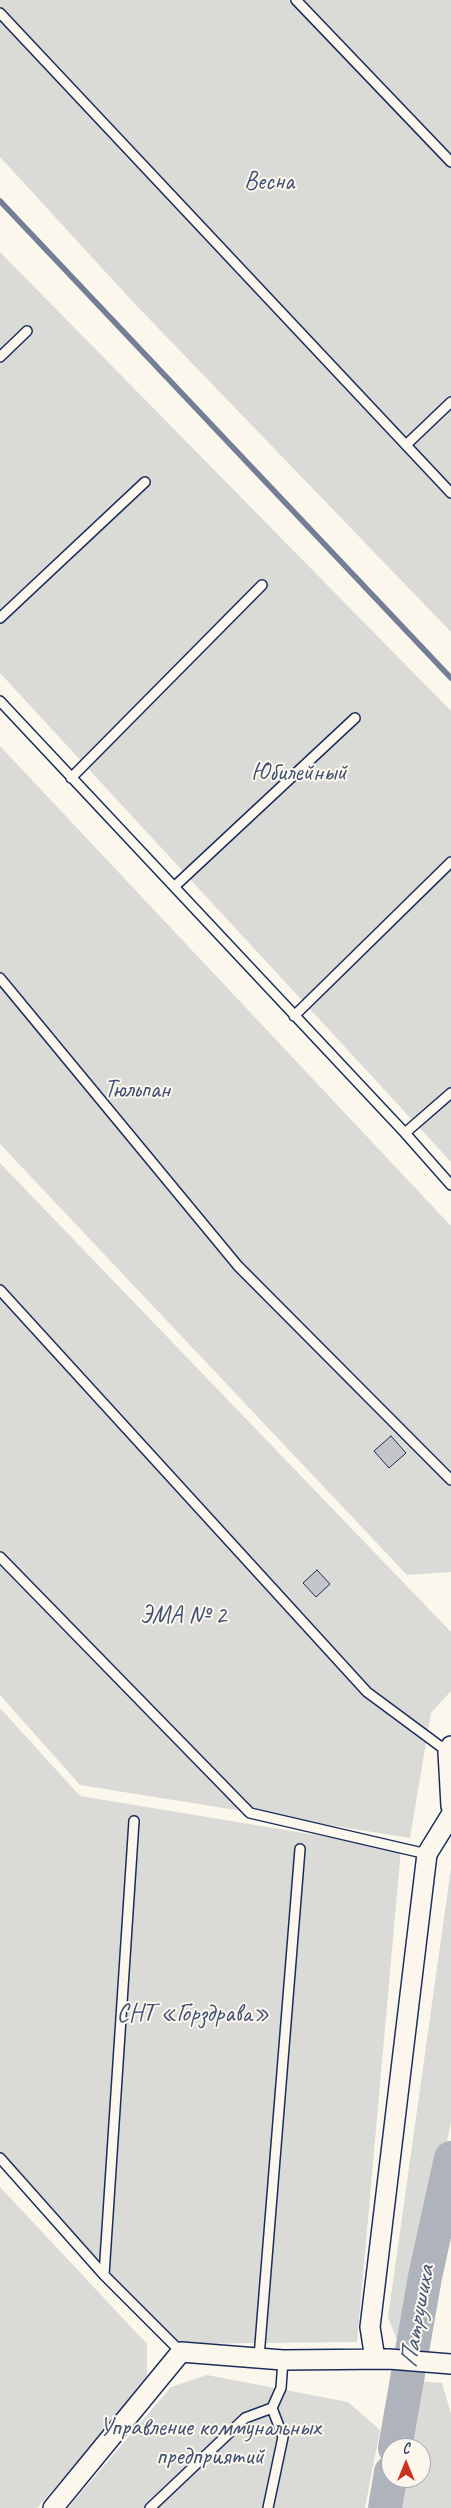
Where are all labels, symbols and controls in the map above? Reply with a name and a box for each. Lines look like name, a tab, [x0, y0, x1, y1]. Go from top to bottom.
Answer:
park label: Весна	[244, 167, 294, 197]
park label: Юбилейный	[251, 758, 347, 788]
park label: Тюльпан	[104, 1075, 170, 1105]
park label: ЭМА № 2	[140, 1601, 226, 1631]
park label: СНТ «Горздрава»	[117, 1999, 269, 2029]
water label: Патрушиха	[394, 2264, 442, 2370]
park label: Управление коммунальных предприятий	[100, 2413, 320, 2472]
north arrow	[381, 2438, 431, 2488]
text: С	[403, 2440, 409, 2457]

